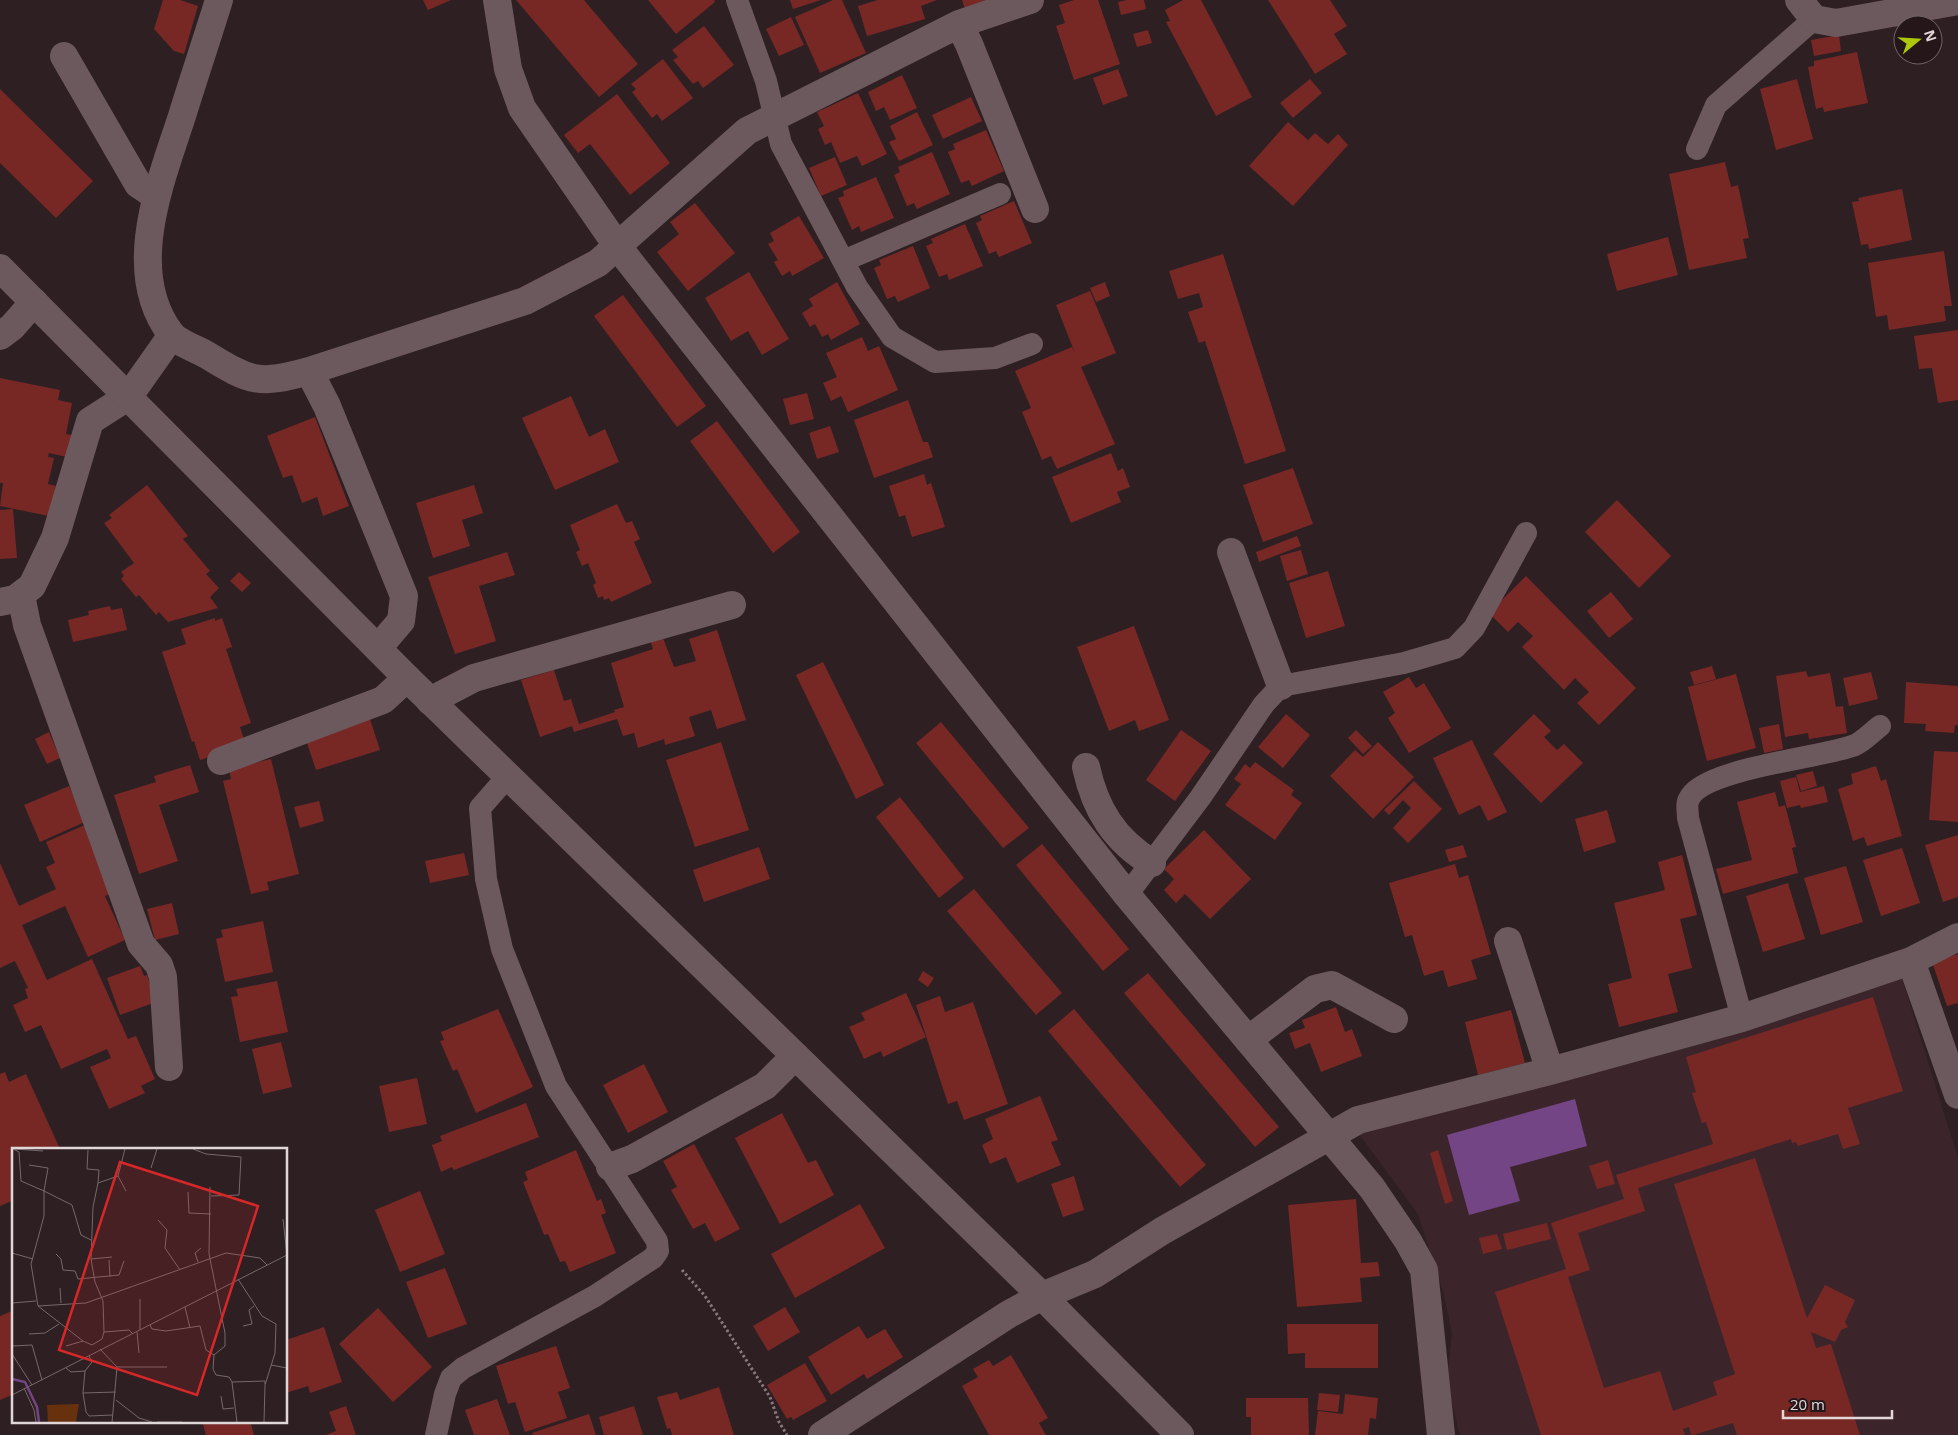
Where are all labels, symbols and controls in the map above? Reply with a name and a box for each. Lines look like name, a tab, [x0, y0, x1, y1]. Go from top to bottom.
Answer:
north arrow	[1893, 15, 1943, 65]
text: N	[1920, 27, 1942, 44]
inset map	[12, 1148, 288, 1422]
scale bar	[1783, 1388, 1892, 1420]
text: 20 m	[1790, 1394, 1825, 1414]

